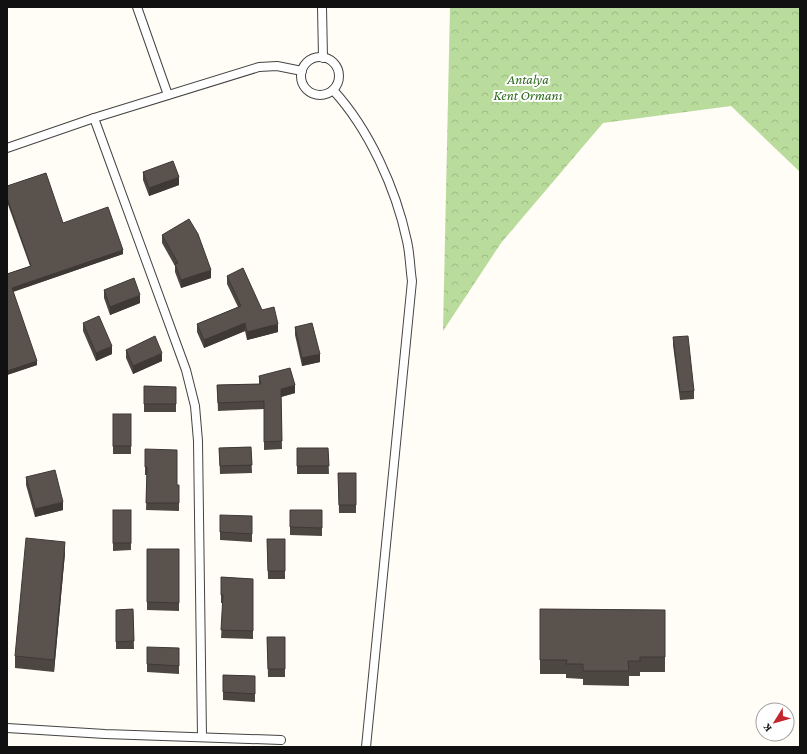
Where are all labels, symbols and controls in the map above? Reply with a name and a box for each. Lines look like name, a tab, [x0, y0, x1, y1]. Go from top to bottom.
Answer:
park label: Antalya Kent Ormanı	[494, 71, 563, 103]
north arrow	[755, 702, 795, 742]
text: K	[760, 721, 774, 734]

